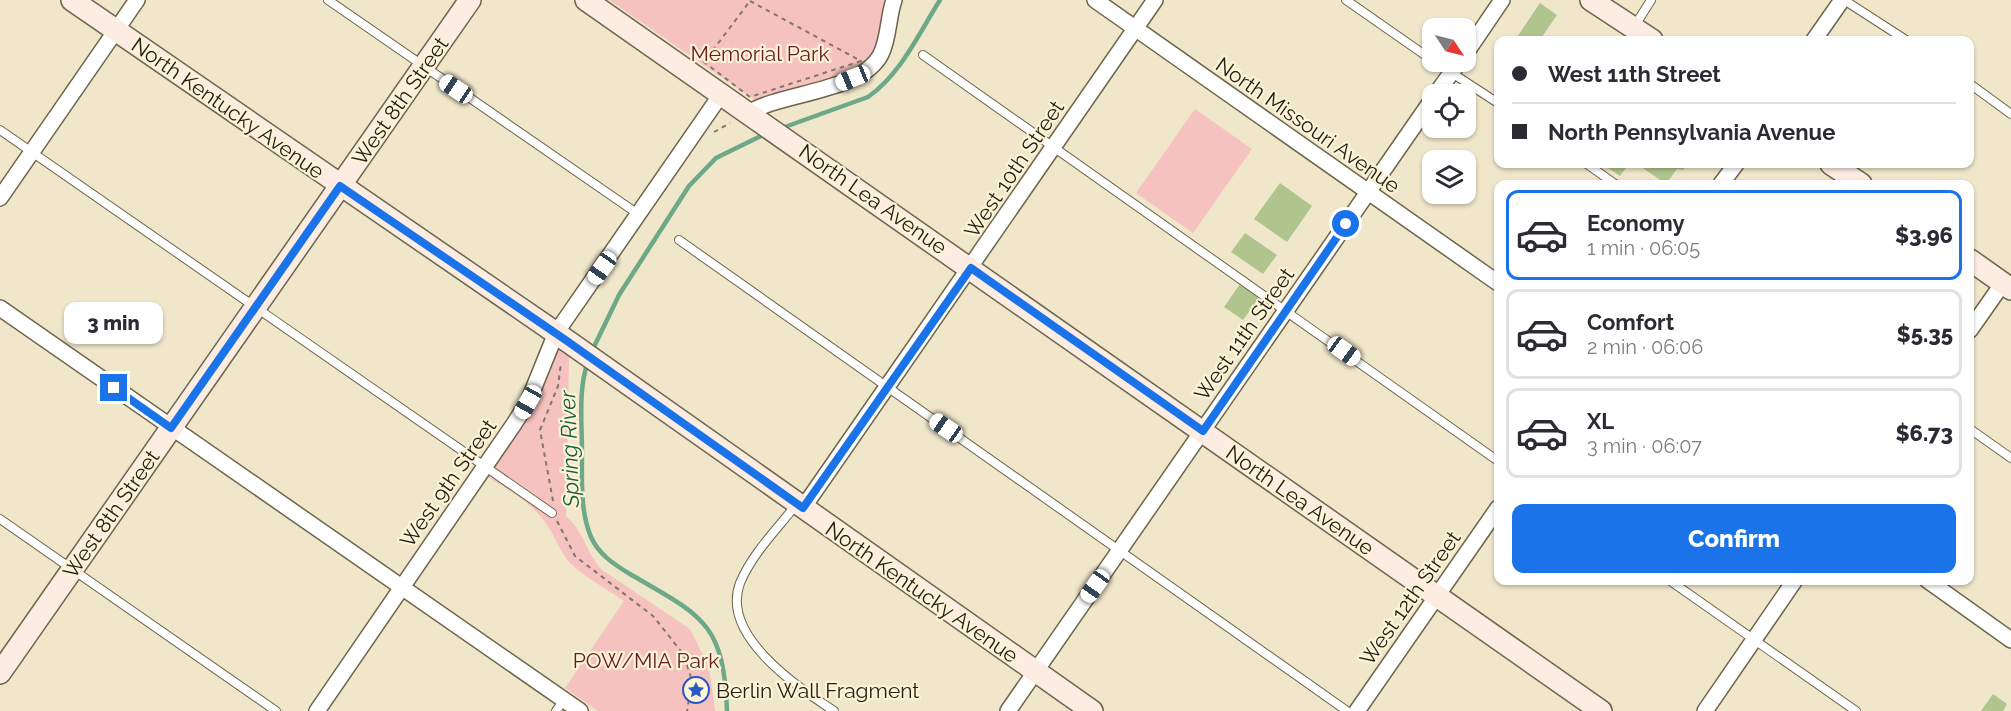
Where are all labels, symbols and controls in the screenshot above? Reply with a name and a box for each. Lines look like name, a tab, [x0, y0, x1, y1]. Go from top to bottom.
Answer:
north arrow	[1422, 18, 1476, 72]
map controls	[1422, 18, 1476, 204]
street label: North Kentucky Avenue	[127, 32, 329, 184]
street label: West 8th Street	[347, 32, 453, 170]
park label: Memorial Park	[690, 41, 830, 66]
street label: North Missouri Avenue	[1211, 52, 1405, 198]
text: West 11th Street	[1548, 61, 1721, 87]
car	[833, 63, 873, 93]
car	[436, 71, 476, 107]
button: locate	[1422, 84, 1476, 138]
street label: West 10th Street	[959, 96, 1069, 242]
text: North Pennsylvania Avenue	[1548, 119, 1835, 145]
street label: North Lea Avenue	[794, 139, 952, 259]
button: layers	[1422, 150, 1476, 204]
icon: car	[1515, 208, 1569, 262]
route start	[1332, 210, 1359, 237]
text: Economy	[1587, 210, 1685, 236]
text: $3.96	[1895, 222, 1953, 248]
text: 1 min · 06:05	[1587, 236, 1700, 260]
car	[584, 248, 620, 288]
street label: West 11th Street	[1189, 263, 1299, 405]
callout: 3 min	[64, 301, 164, 343]
icon: car	[1515, 307, 1569, 361]
text: Comfort	[1587, 309, 1674, 335]
text: 3 min	[87, 311, 140, 335]
text: $5.35	[1897, 321, 1953, 347]
car	[1324, 333, 1364, 369]
text: 2 min · 06:06	[1587, 335, 1703, 359]
route end	[100, 374, 127, 401]
car	[511, 382, 545, 422]
water label: Spring River	[554, 389, 584, 509]
icon: car	[1515, 406, 1569, 460]
text: XL	[1587, 408, 1614, 434]
car	[926, 410, 966, 446]
street label: West 9th Street	[395, 414, 501, 552]
text: $6.73	[1895, 420, 1953, 446]
text: 3 min · 06:07	[1587, 434, 1702, 458]
street label: North Lea Avenue	[1221, 440, 1379, 560]
street label: West 8th Street	[58, 445, 164, 583]
button: Confirm	[1512, 504, 1956, 573]
street label: North Kentucky Avenue	[821, 516, 1023, 668]
street label: West 12th Street	[1354, 526, 1466, 670]
car	[1077, 566, 1113, 606]
park label: POW/MIA Park	[573, 648, 719, 673]
place icon: Berlin Wall Fragment	[681, 675, 711, 705]
place label: Berlin Wall Fragment	[716, 678, 919, 703]

